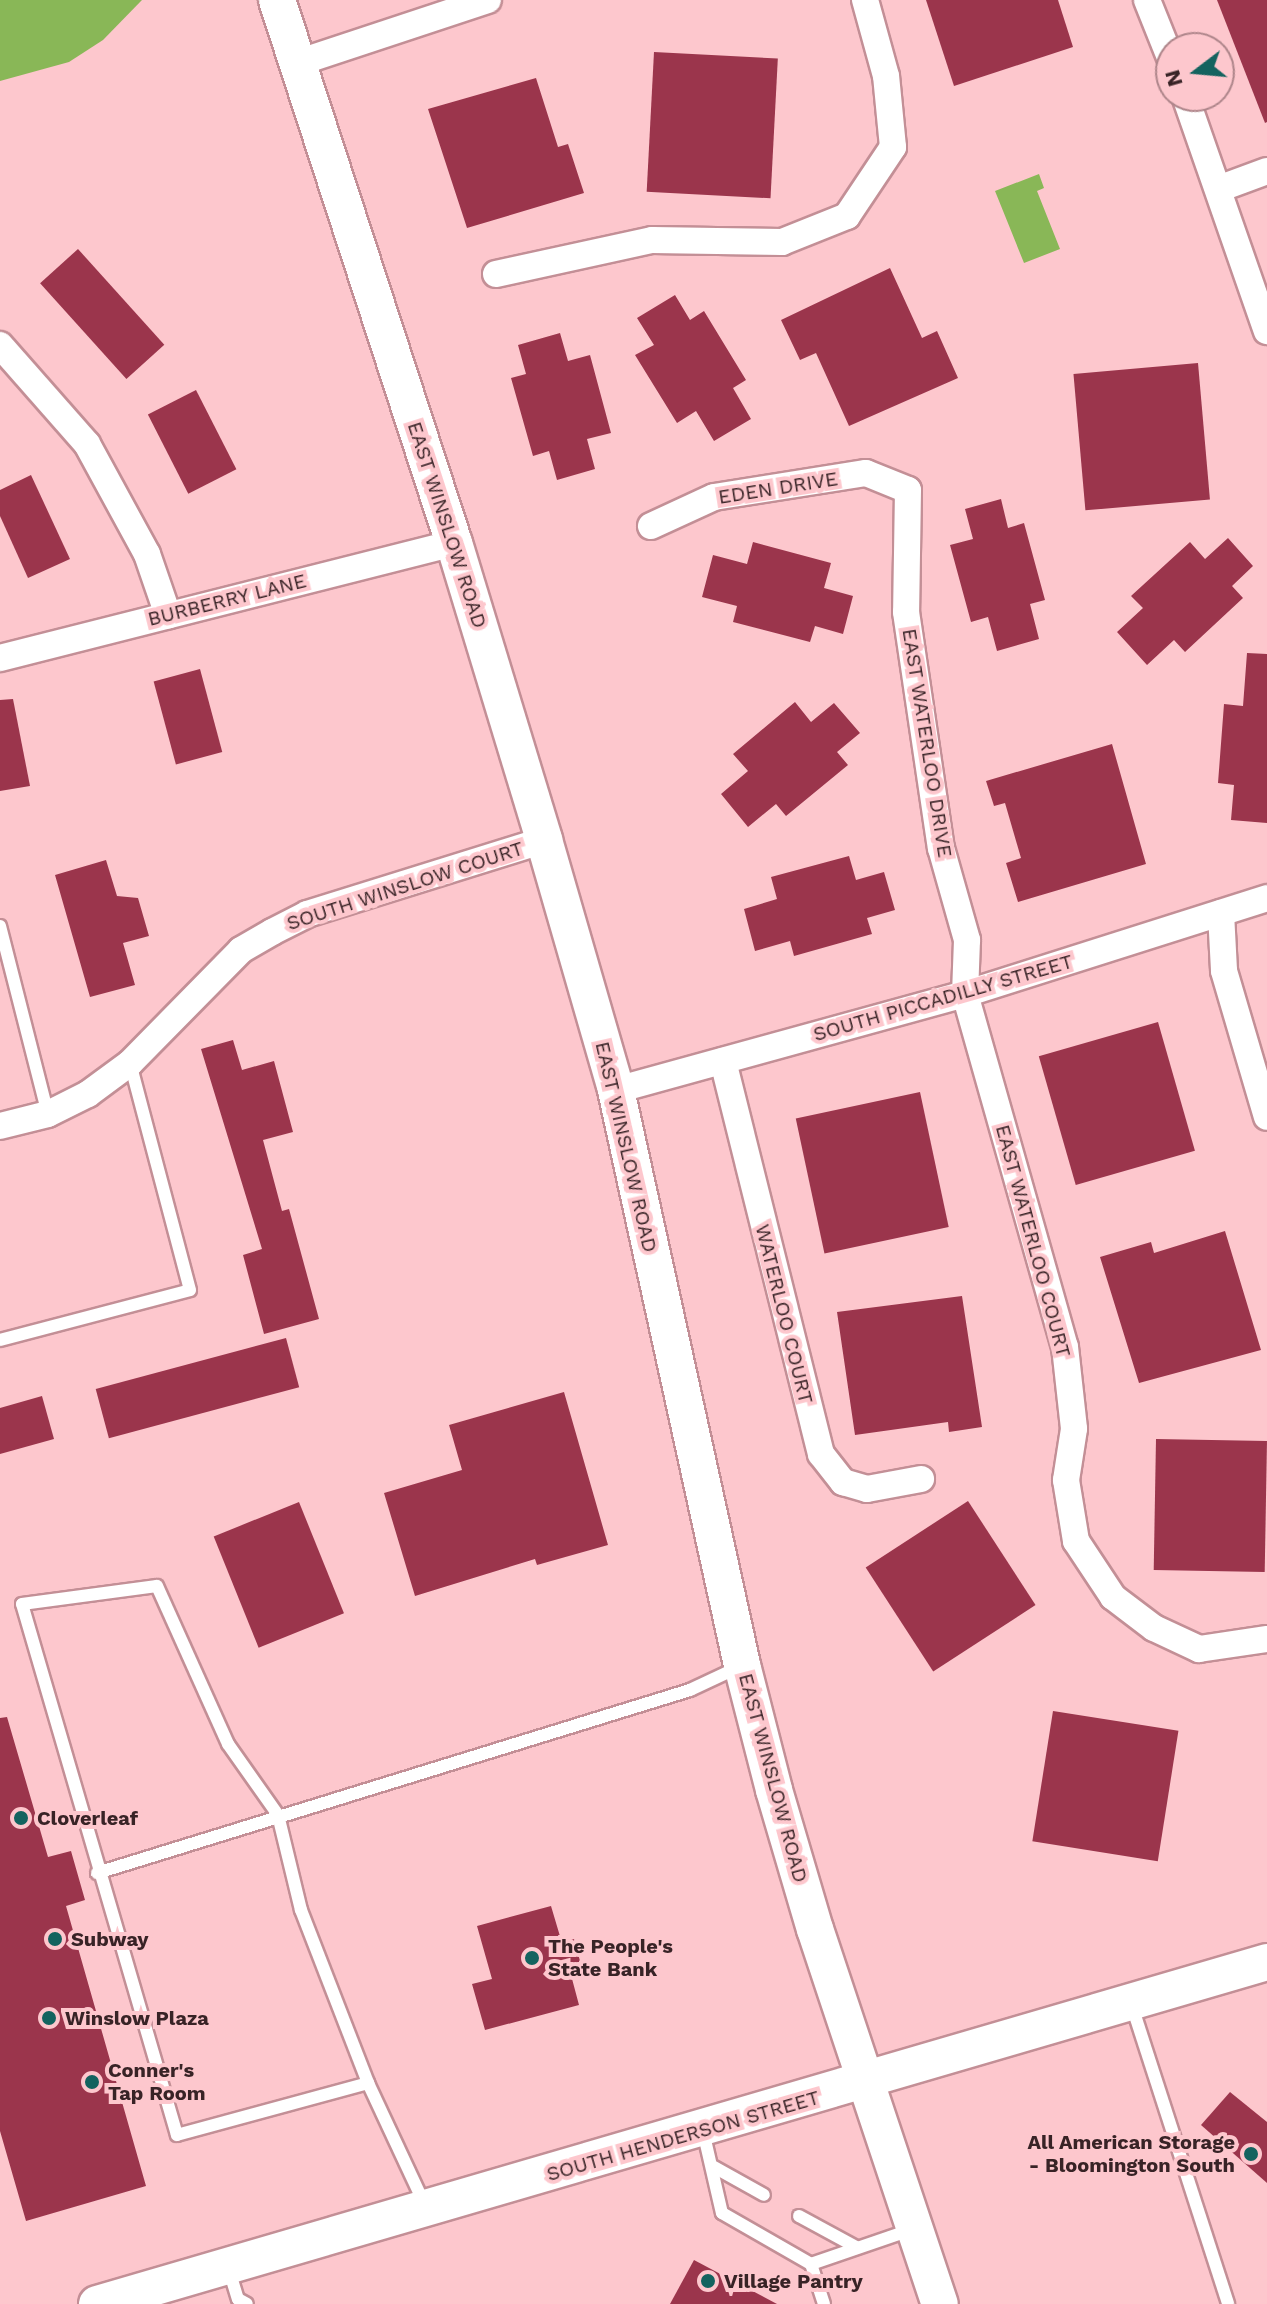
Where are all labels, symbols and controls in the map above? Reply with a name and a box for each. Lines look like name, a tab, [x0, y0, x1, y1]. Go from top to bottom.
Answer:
north arrow	[1155, 32, 1235, 112]
text: N	[1159, 67, 1188, 89]
street label: EAST WINSLOW ROAD	[402, 418, 492, 632]
street label: EDEN DRIVE	[716, 467, 840, 509]
street label: BURBERRY LANE	[145, 569, 309, 631]
street label: EAST WATERLOO DRIVE	[897, 626, 957, 860]
street label: SOUTH WINSLOW COURT	[283, 836, 527, 936]
street label: SOUTH PICCADILLY STREET	[810, 949, 1076, 1047]
street label: EAST WINSLOW ROAD	[590, 1038, 662, 1256]
street label: EAST WATERLOO COURT	[990, 1122, 1076, 1360]
street label: WATERLOO COURT	[750, 1222, 818, 1406]
street label: EAST WINSLOW ROAD	[733, 1670, 813, 1886]
place label: Cloverleaf	[37, 1806, 138, 1830]
marker: Cloverleaf	[12, 1809, 30, 1827]
place label: Subway	[71, 1927, 149, 1951]
marker: Subway	[46, 1930, 64, 1948]
place label: The People's State Bank	[548, 1934, 673, 1981]
marker: The People's State Bank	[523, 1949, 541, 1967]
place label: Winslow Plaza	[65, 2006, 209, 2030]
marker: Winslow Plaza	[40, 2009, 58, 2027]
place label: Conner's Tap Room	[108, 2058, 206, 2105]
marker: Conner's Tap Room	[83, 2073, 101, 2091]
street label: SOUTH HENDERSON STREET	[544, 2086, 822, 2186]
place label: All American Storage - Bloomington South	[1027, 2130, 1235, 2177]
marker: All American Storage - Bloomington South	[1242, 2145, 1260, 2163]
place label: Village Pantry	[724, 2269, 863, 2293]
marker: Village Pantry	[699, 2272, 717, 2290]

